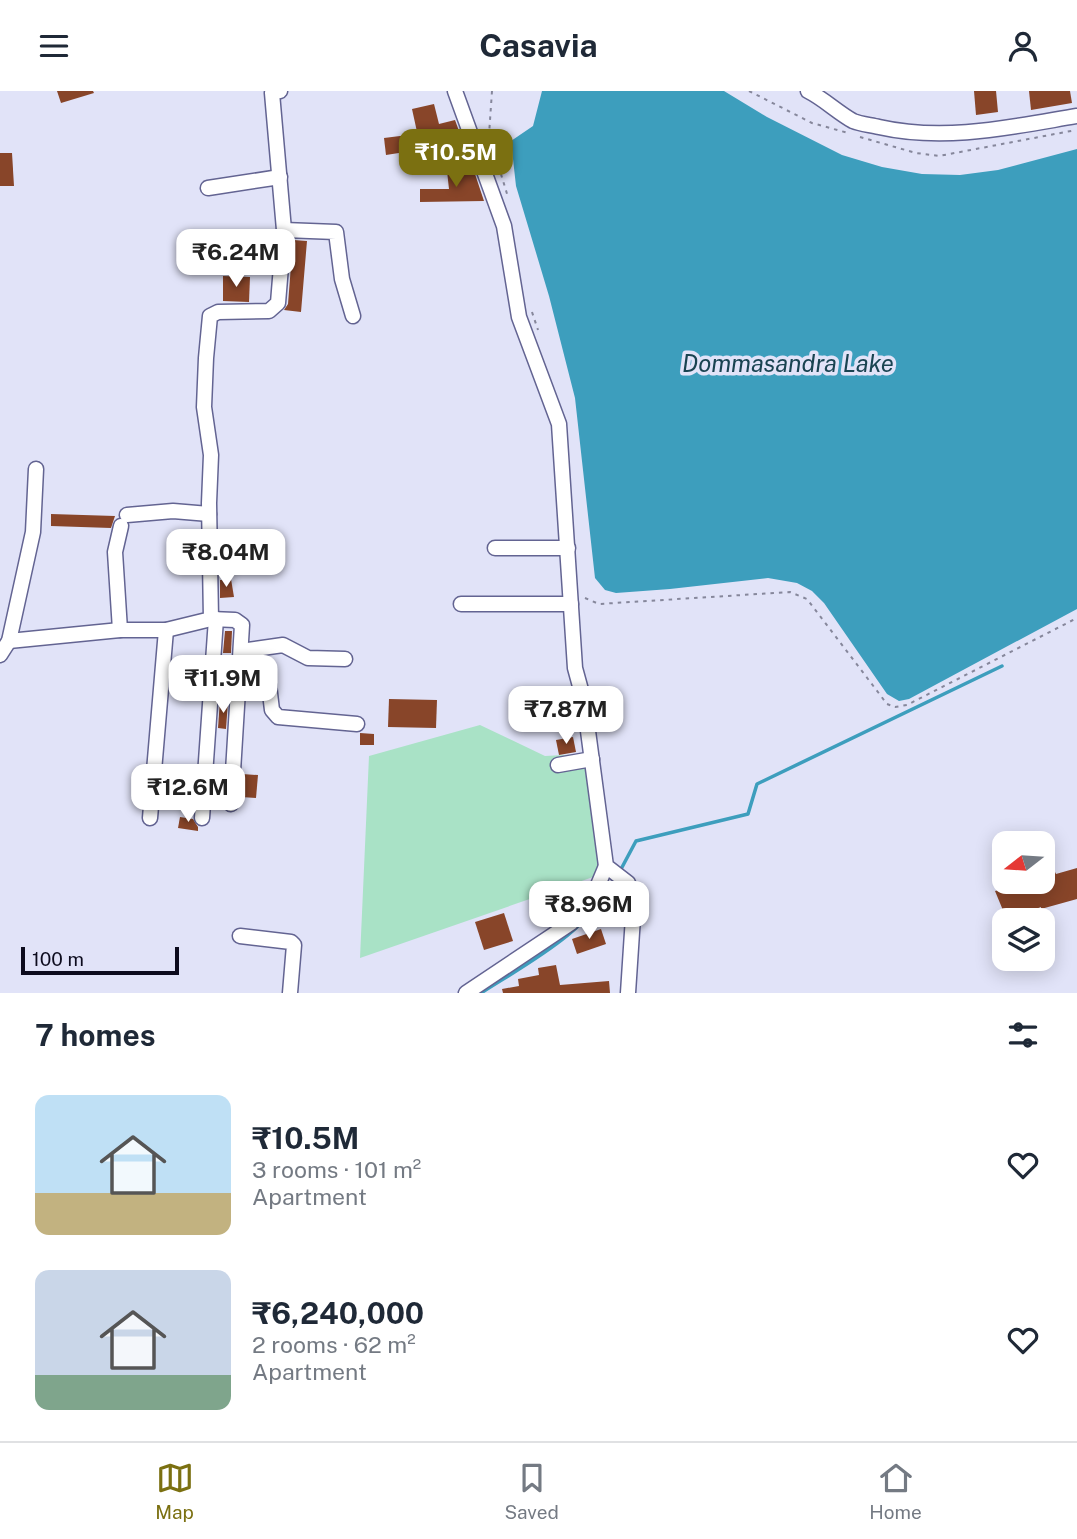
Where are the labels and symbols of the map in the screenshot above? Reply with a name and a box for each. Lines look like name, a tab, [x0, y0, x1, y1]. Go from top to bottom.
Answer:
pin: ₹10.5M	[399, 129, 513, 189]
pin: ₹6.24M	[179, 229, 293, 289]
water label: Dommasandra Lake	[682, 349, 894, 377]
pin: ₹8.04M	[169, 529, 283, 589]
pin: ₹11.9M	[166, 655, 280, 715]
pin: ₹7.87M	[509, 687, 623, 746]
pin: ₹12.6M	[131, 765, 245, 824]
north arrow	[992, 831, 1055, 894]
pin: ₹8.96M	[532, 881, 646, 941]
scale bar	[21, 944, 178, 976]

